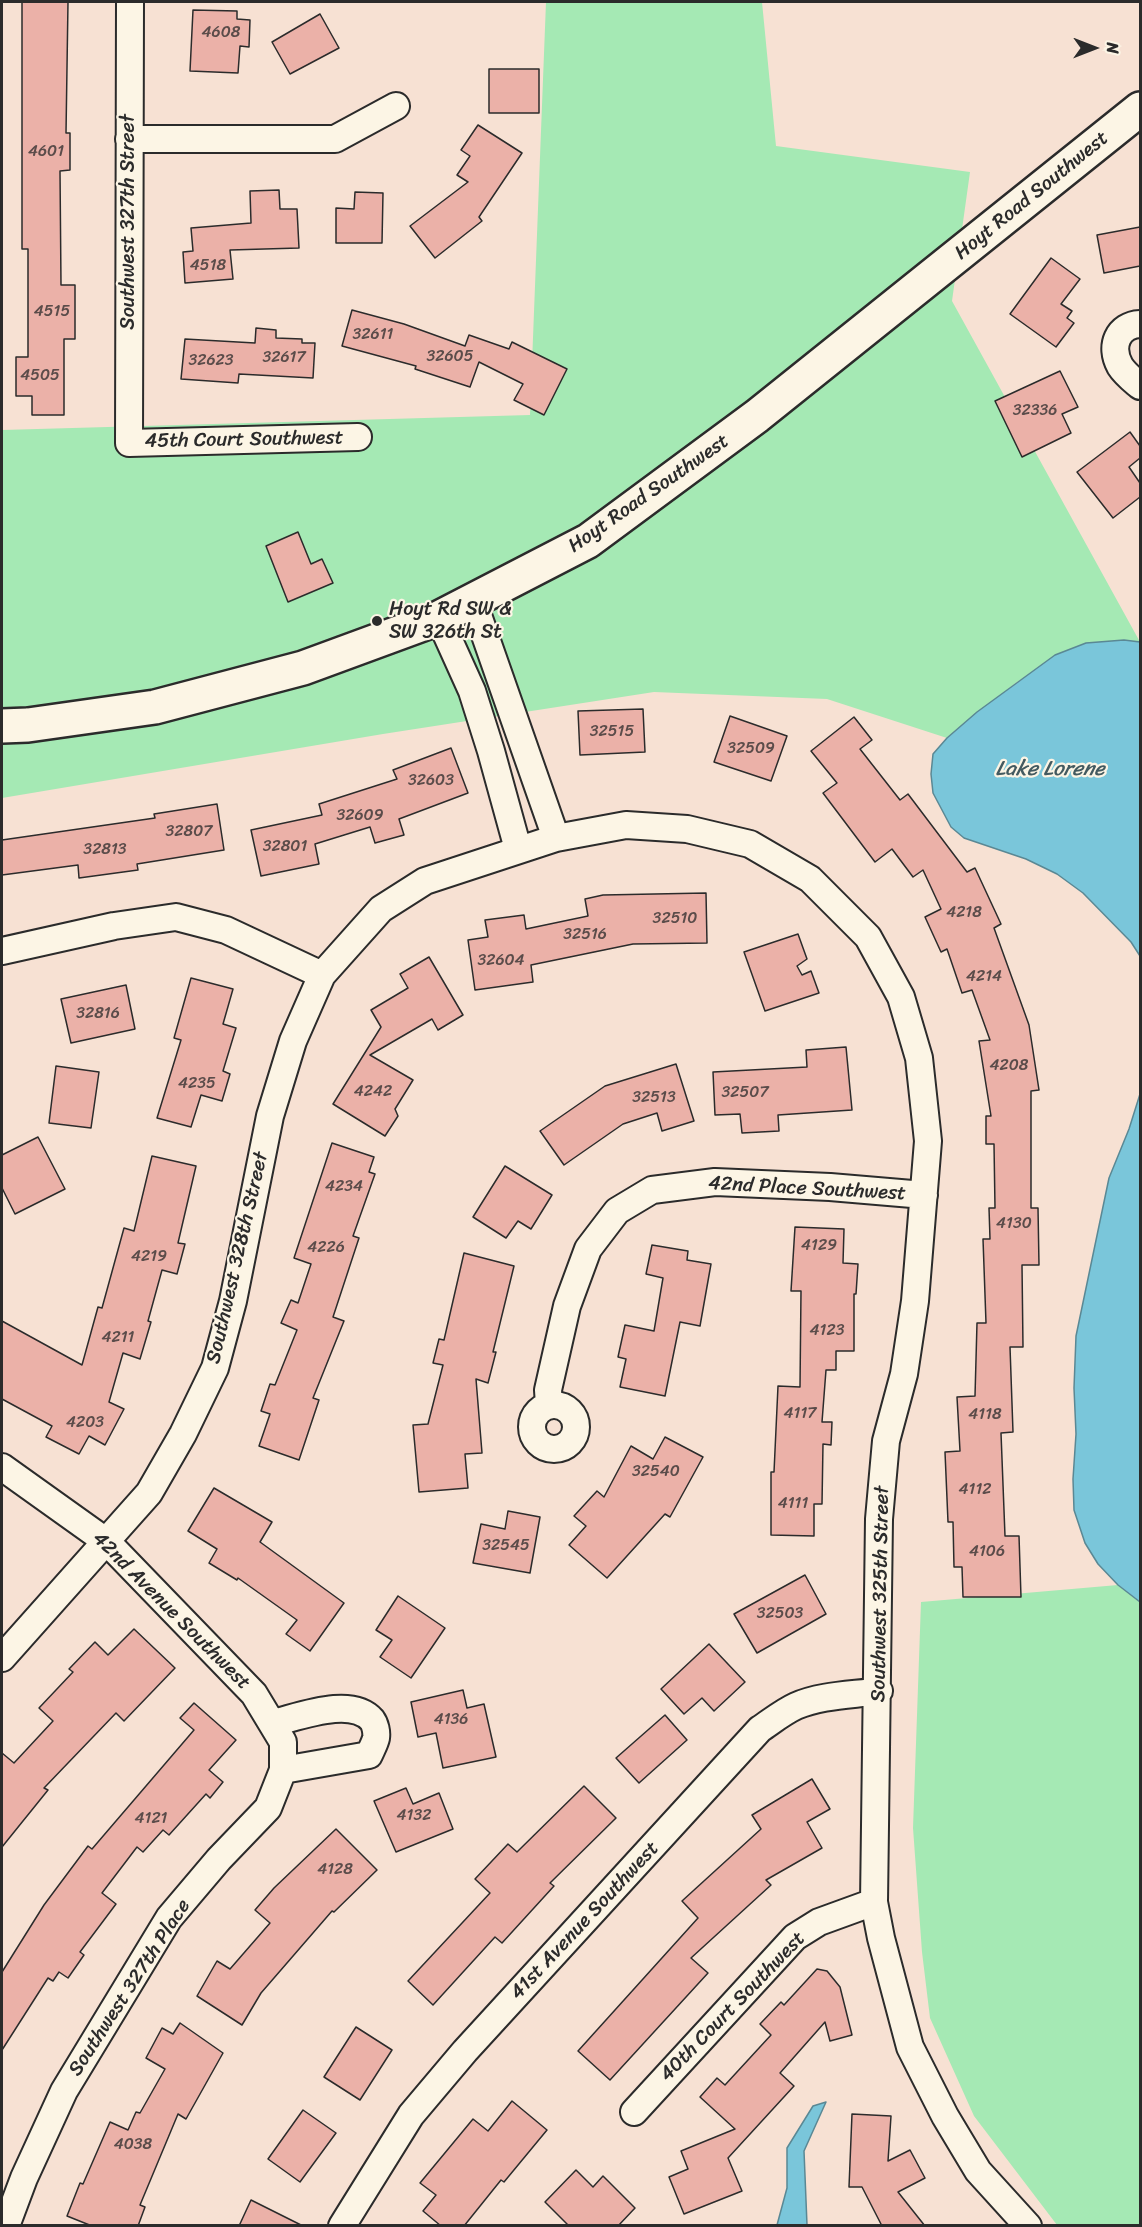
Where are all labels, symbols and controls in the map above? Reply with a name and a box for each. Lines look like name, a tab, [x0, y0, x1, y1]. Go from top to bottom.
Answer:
north arrow	[1064, 18, 1124, 78]
house number: 4608	[202, 23, 240, 43]
text: N	[1098, 42, 1127, 54]
street label: Southwest 327th Street	[117, 114, 141, 330]
street label: Hoyt Road Southwest	[950, 127, 1114, 265]
house number: 4601	[28, 142, 64, 162]
house number: 4518	[190, 256, 226, 276]
house number: 4515	[34, 302, 70, 322]
house number: 32611	[353, 325, 393, 345]
house number: 32605	[427, 347, 473, 367]
house number: 32617	[262, 348, 306, 368]
house number: 32623	[188, 351, 234, 371]
house number: 4505	[20, 366, 60, 386]
house number: 32336	[1013, 401, 1057, 421]
street label: 45th Court Southwest	[144, 426, 344, 454]
street label: Hoyt Road Southwest	[564, 429, 734, 559]
place label: Hoyt Rd SW & SW 326th St	[389, 598, 512, 645]
marker: Hoyt Rd SW & SW 326th St	[370, 614, 384, 628]
house number: 32515	[590, 722, 634, 742]
house number: 32509	[727, 739, 775, 759]
water label: Lake Lorene	[996, 757, 1104, 783]
house number: 32603	[408, 771, 454, 791]
house number: 32609	[336, 806, 384, 826]
house number: 32807	[166, 822, 212, 842]
house number: 32801	[263, 837, 307, 857]
house number: 32813	[83, 840, 127, 860]
house number: 4218	[946, 903, 982, 923]
house number: 32510	[653, 909, 697, 929]
house number: 32516	[563, 925, 607, 945]
house number: 32604	[477, 951, 525, 971]
house number: 4214	[966, 967, 1002, 987]
house number: 32816	[76, 1004, 120, 1024]
house number: 4208	[990, 1056, 1028, 1076]
house number: 4235	[178, 1074, 216, 1094]
house number: 4242	[354, 1082, 392, 1102]
house number: 32507	[721, 1083, 769, 1103]
house number: 32513	[632, 1088, 676, 1108]
street label: Southwest 328th Street	[202, 1150, 274, 1366]
street label: 42nd Place Southwest	[708, 1172, 906, 1206]
house number: 4234	[325, 1177, 363, 1197]
house number: 4130	[996, 1214, 1032, 1234]
house number: 4129	[801, 1236, 837, 1256]
house number: 4226	[307, 1238, 345, 1258]
house number: 4219	[131, 1247, 167, 1267]
house number: 4123	[810, 1321, 844, 1341]
house number: 4211	[102, 1328, 134, 1348]
house number: 4117	[784, 1404, 816, 1424]
house number: 4118	[968, 1405, 1002, 1425]
house number: 4203	[66, 1413, 104, 1433]
house number: 32540	[632, 1462, 680, 1482]
house number: 4112	[959, 1480, 991, 1500]
street label: Southwest 325th Street	[867, 1486, 895, 1702]
house number: 4111	[778, 1494, 808, 1514]
street label: 42nd Avenue Southwest	[87, 1527, 255, 1695]
house number: 32545	[482, 1536, 530, 1556]
house number: 4106	[969, 1542, 1005, 1562]
house number: 32503	[757, 1604, 803, 1624]
house number: 4136	[434, 1710, 468, 1730]
house number: 4132	[397, 1806, 431, 1826]
house number: 4121	[135, 1809, 167, 1829]
street label: 41st Avenue Southwest	[506, 1837, 664, 2005]
house number: 4128	[317, 1860, 353, 1880]
street label: Southwest 327th Place	[64, 1895, 196, 2081]
street label: 40th Court Southwest	[655, 1927, 811, 2087]
house number: 4038	[114, 2135, 152, 2155]

